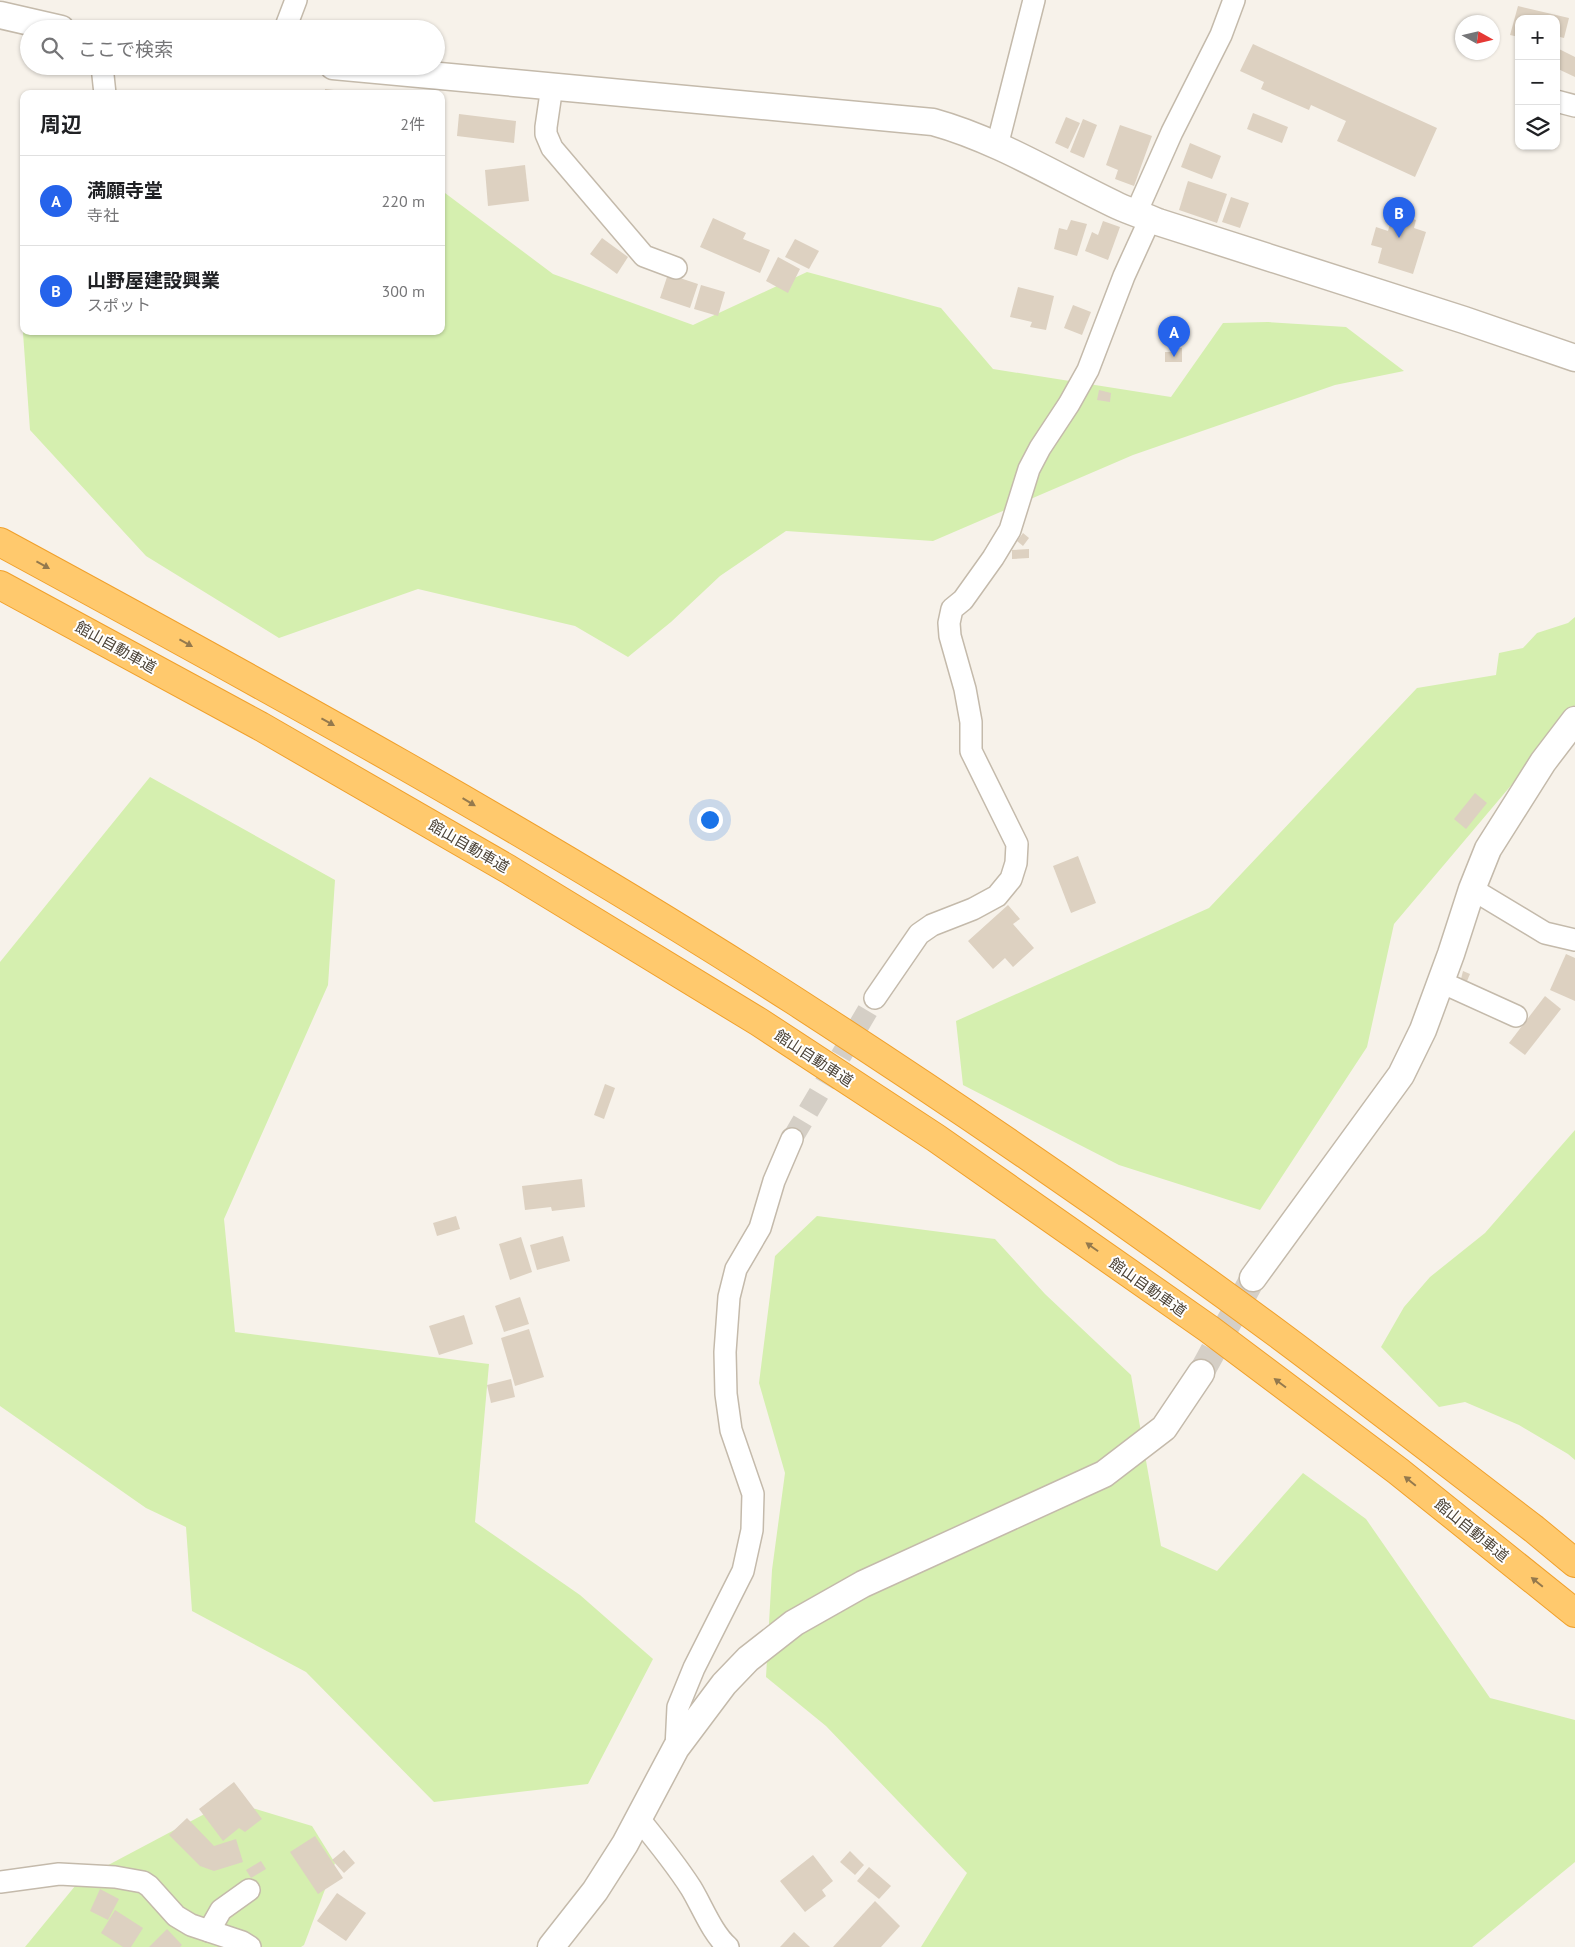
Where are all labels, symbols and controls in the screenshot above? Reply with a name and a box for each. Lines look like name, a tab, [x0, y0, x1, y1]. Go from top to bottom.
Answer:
north arrow	[1455, 15, 1500, 60]
map controls	[1515, 15, 1560, 150]
button: +	[1515, 15, 1560, 60]
search box	[20, 20, 445, 75]
icon: search	[38, 34, 66, 62]
text: ここで検索	[78, 37, 173, 61]
button: −	[1515, 60, 1560, 105]
button: layers	[1515, 105, 1560, 150]
text: 周辺	[40, 111, 82, 138]
text: 2件	[400, 114, 425, 134]
text: 満願寺堂	[87, 178, 163, 202]
text: A	[51, 191, 61, 211]
text: 220 m	[382, 191, 425, 211]
pin: B	[1383, 197, 1415, 238]
text: 寺社	[87, 205, 119, 225]
text: 山野屋建設興業	[87, 268, 220, 292]
text: B	[51, 281, 61, 301]
text: 300 m	[382, 281, 425, 301]
text: スポット	[87, 295, 151, 315]
pin: A	[1158, 316, 1190, 357]
one-way arrow	[36, 561, 50, 569]
street label: 館山自動車道	[72, 617, 160, 677]
one-way arrow	[178, 639, 193, 647]
one-way arrow	[320, 718, 335, 726]
one-way arrow	[463, 797, 476, 806]
your location	[697, 807, 723, 833]
street label: 館山自動車道	[425, 815, 513, 877]
street label: 館山自動車道	[771, 1026, 857, 1090]
one-way arrow	[1085, 1242, 1099, 1252]
street label: 館山自動車道	[1106, 1253, 1190, 1321]
one-way arrow	[1273, 1378, 1287, 1388]
one-way arrow	[1404, 1475, 1417, 1486]
street label: 館山自動車道	[1431, 1494, 1513, 1566]
one-way arrow	[1531, 1577, 1544, 1588]

